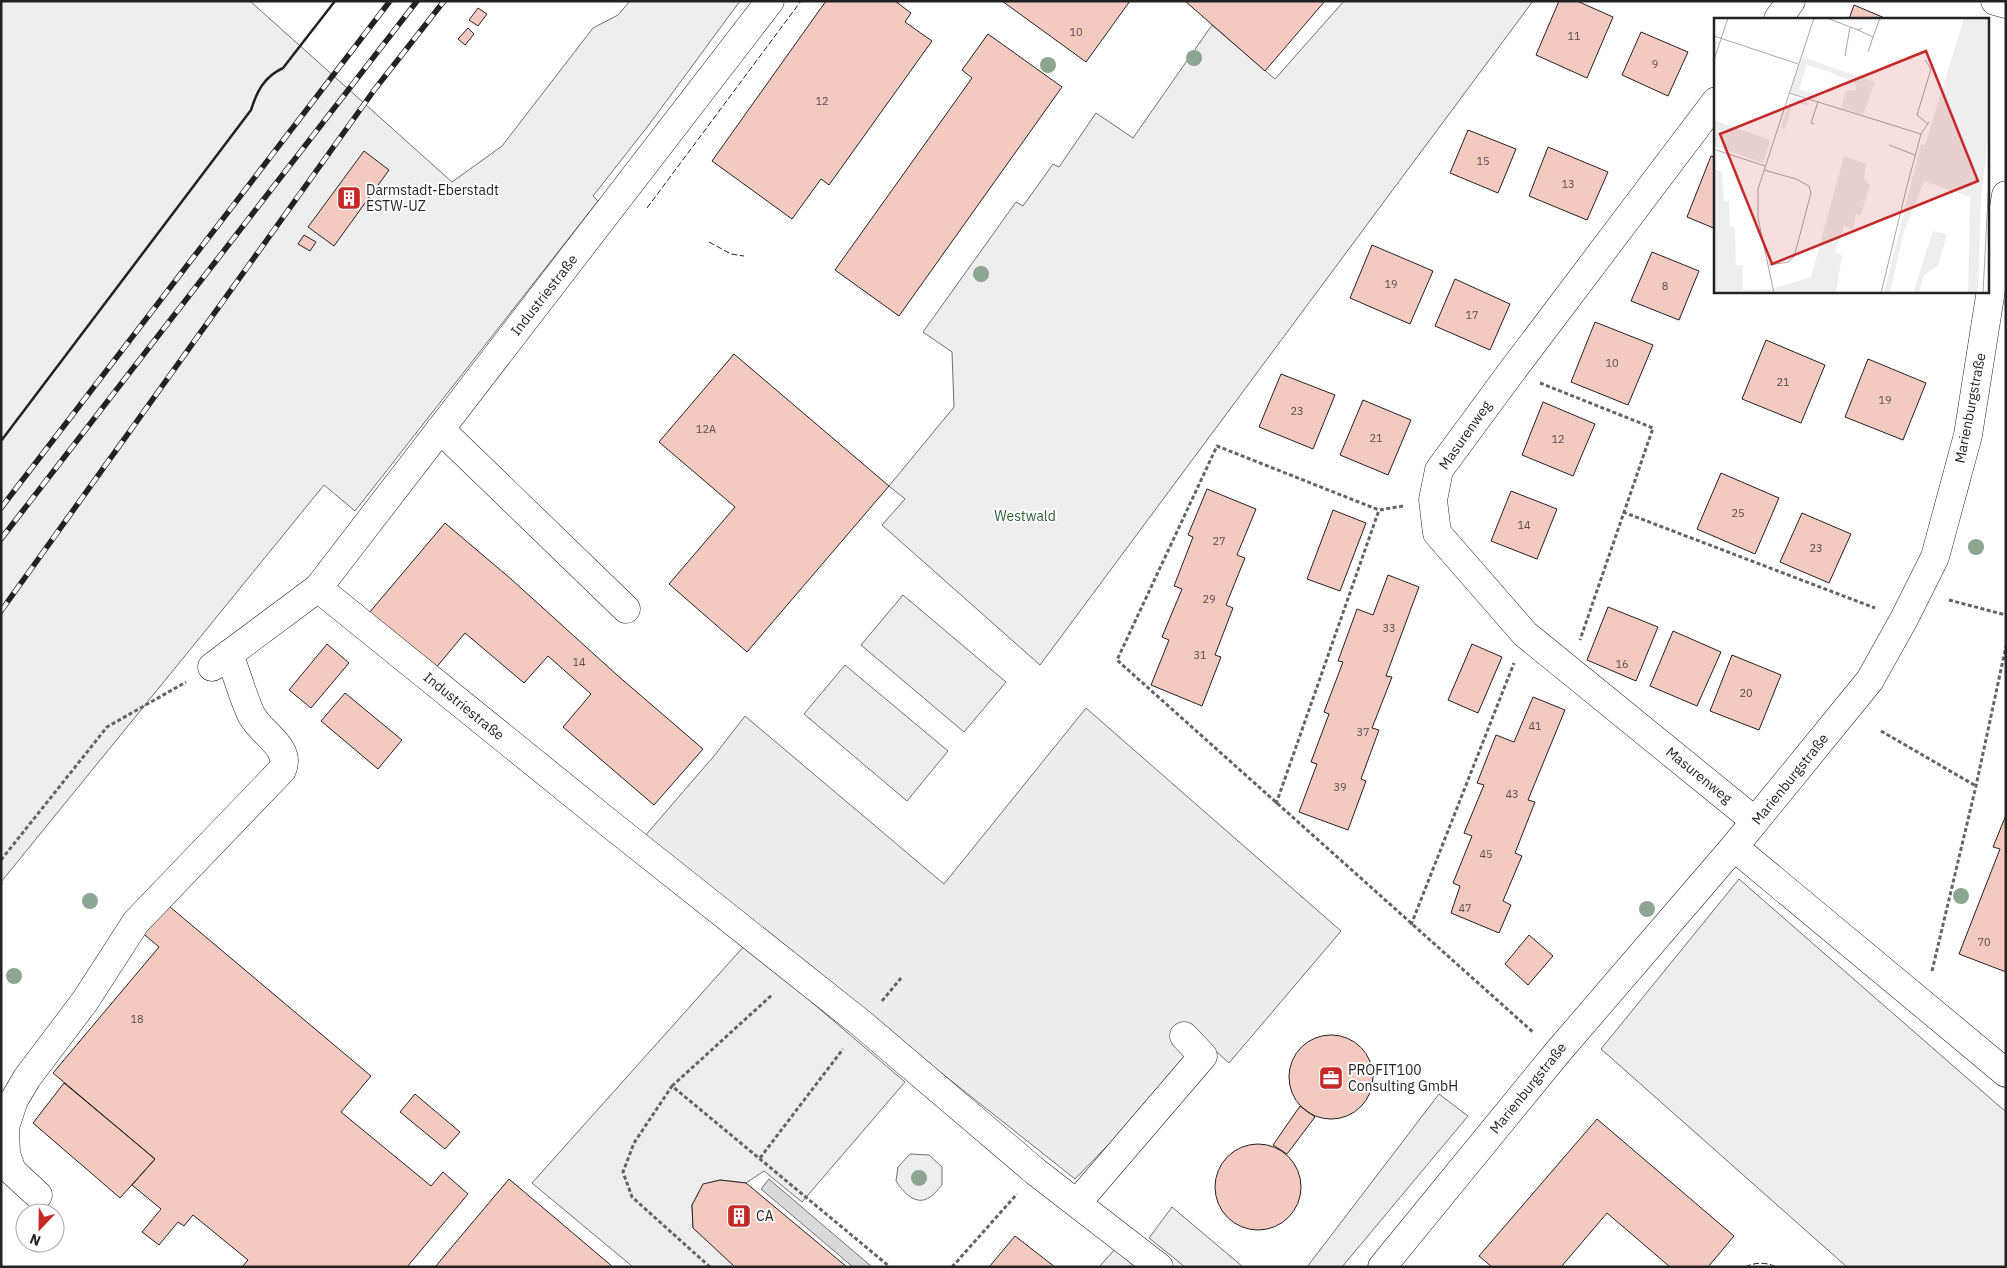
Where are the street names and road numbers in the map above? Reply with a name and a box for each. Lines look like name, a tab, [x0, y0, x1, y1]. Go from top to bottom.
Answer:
street label: Industriestraße	[507, 250, 582, 339]
street label: Marienburgstraße	[1950, 351, 1990, 465]
street label: Masurenweg	[1435, 397, 1496, 473]
street label: Industriestraße	[420, 668, 508, 744]
street label: Marienburgstraße	[1748, 729, 1833, 828]
street label: Masurenweg	[1662, 743, 1736, 808]
street label: Marienburgstraße	[1486, 1038, 1571, 1137]

